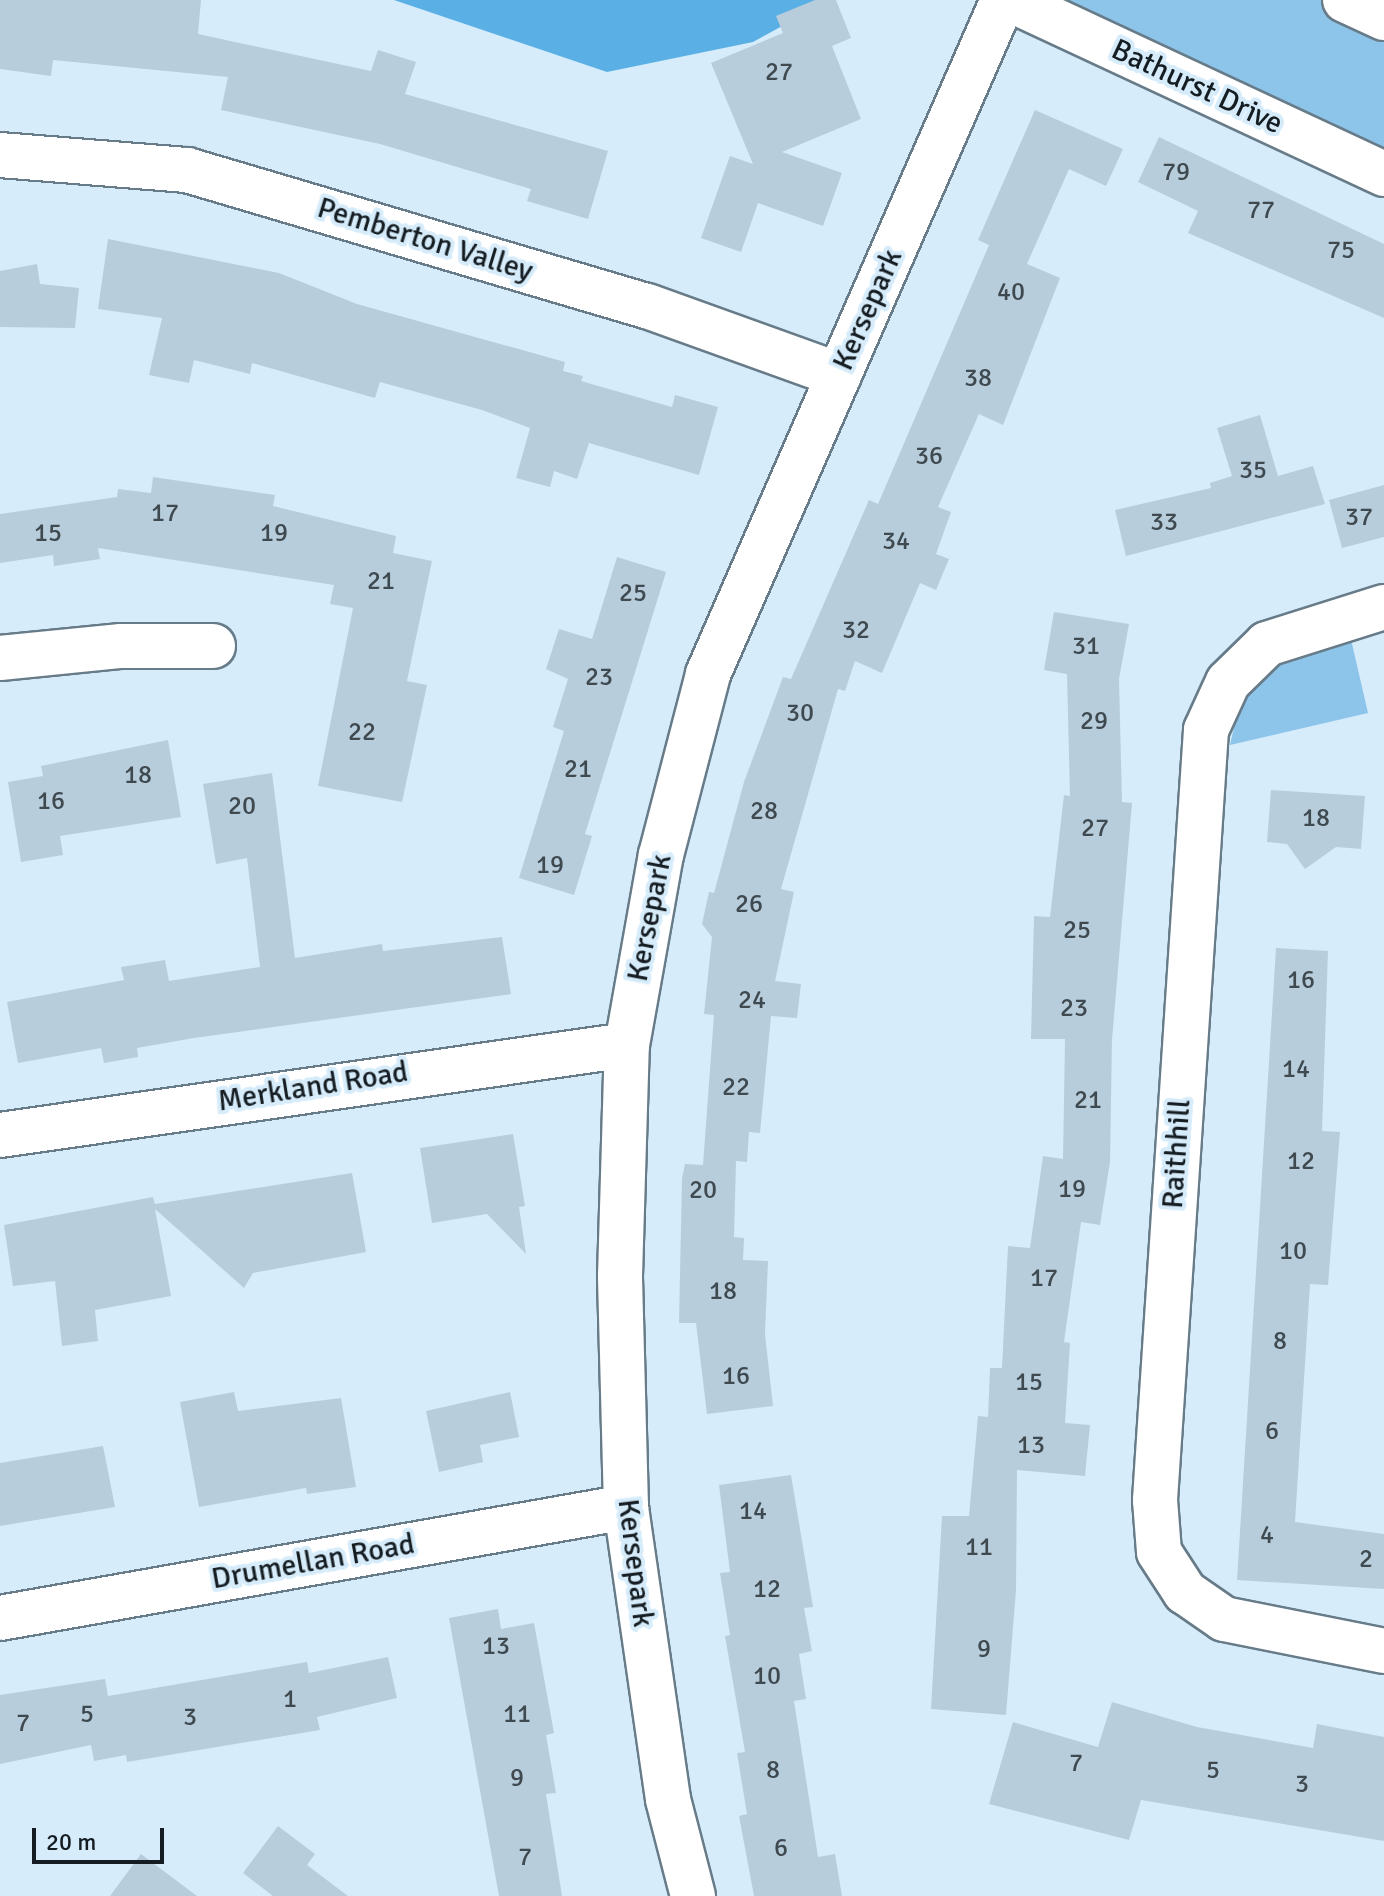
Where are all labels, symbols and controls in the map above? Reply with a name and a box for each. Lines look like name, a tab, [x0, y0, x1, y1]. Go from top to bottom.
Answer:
street label: Bathurst Drive	[1106, 32, 1288, 142]
house number: 27	[765, 57, 793, 89]
house number: 79	[1162, 157, 1190, 189]
street label: Pemberton Valley	[313, 190, 537, 290]
house number: 77	[1247, 195, 1275, 227]
house number: 75	[1327, 235, 1355, 267]
street label: Kersepark	[825, 244, 911, 376]
house number: 40	[997, 277, 1025, 309]
house number: 38	[964, 363, 992, 395]
house number: 36	[915, 441, 943, 473]
house number: 35	[1239, 455, 1267, 487]
house number: 17	[151, 498, 179, 530]
house number: 37	[1345, 502, 1373, 534]
house number: 33	[1150, 507, 1178, 539]
house number: 15	[34, 518, 62, 550]
house number: 19	[260, 518, 288, 550]
house number: 34	[882, 526, 910, 558]
house number: 21	[367, 566, 395, 598]
house number: 25	[619, 578, 647, 610]
house number: 32	[842, 615, 870, 647]
house number: 31	[1072, 631, 1100, 663]
house number: 23	[585, 662, 613, 694]
house number: 30	[786, 698, 814, 730]
house number: 29	[1080, 706, 1108, 738]
house number: 22	[348, 717, 376, 749]
house number: 21	[564, 754, 592, 786]
house number: 18	[124, 760, 152, 792]
house number: 16	[37, 786, 65, 818]
house number: 20	[228, 791, 256, 823]
house number: 28	[750, 796, 778, 828]
house number: 18	[1302, 803, 1330, 835]
house number: 27	[1081, 813, 1109, 845]
house number: 19	[536, 850, 564, 882]
street label: Kersepark	[620, 851, 680, 985]
house number: 26	[735, 889, 763, 921]
house number: 25	[1063, 915, 1091, 947]
house number: 16	[1287, 965, 1315, 997]
house number: 24	[738, 985, 766, 1017]
house number: 23	[1060, 993, 1088, 1025]
street label: Merkland Road	[215, 1054, 411, 1120]
house number: 14	[1282, 1054, 1310, 1086]
house number: 22	[722, 1072, 750, 1104]
house number: 21	[1074, 1085, 1102, 1117]
street label: Raithhill	[1155, 1098, 1199, 1210]
house number: 12	[1287, 1146, 1315, 1178]
house number: 19	[1058, 1174, 1086, 1206]
house number: 20	[689, 1175, 717, 1207]
house number: 10	[1279, 1236, 1307, 1268]
house number: 17	[1030, 1263, 1058, 1295]
house number: 18	[709, 1276, 737, 1308]
house number: 8	[1273, 1326, 1287, 1358]
house number: 16	[722, 1361, 750, 1393]
house number: 15	[1015, 1367, 1043, 1399]
house number: 6	[1265, 1416, 1279, 1448]
house number: 13	[1017, 1430, 1045, 1462]
house number: 14	[739, 1496, 767, 1528]
street label: Kersepark	[609, 1497, 661, 1629]
house number: 4	[1260, 1520, 1274, 1552]
street label: Drumellan Road	[209, 1526, 417, 1598]
house number: 11	[965, 1532, 993, 1564]
house number: 2	[1359, 1544, 1373, 1576]
house number: 12	[753, 1574, 781, 1606]
house number: 13	[482, 1631, 510, 1663]
house number: 9	[977, 1634, 991, 1666]
house number: 10	[753, 1661, 781, 1693]
house number: 1	[283, 1684, 297, 1716]
house number: 5	[80, 1699, 94, 1731]
house number: 11	[503, 1699, 531, 1731]
house number: 3	[183, 1702, 197, 1734]
house number: 7	[16, 1708, 30, 1740]
house number: 7	[1069, 1748, 1083, 1780]
house number: 8	[766, 1755, 780, 1787]
house number: 5	[1206, 1755, 1220, 1787]
house number: 9	[510, 1763, 524, 1795]
house number: 3	[1295, 1769, 1309, 1801]
scale bar	[36, 1812, 168, 1862]
text: 20 m	[46, 1827, 96, 1857]
house number: 6	[774, 1833, 788, 1865]
house number: 7	[518, 1842, 532, 1874]

